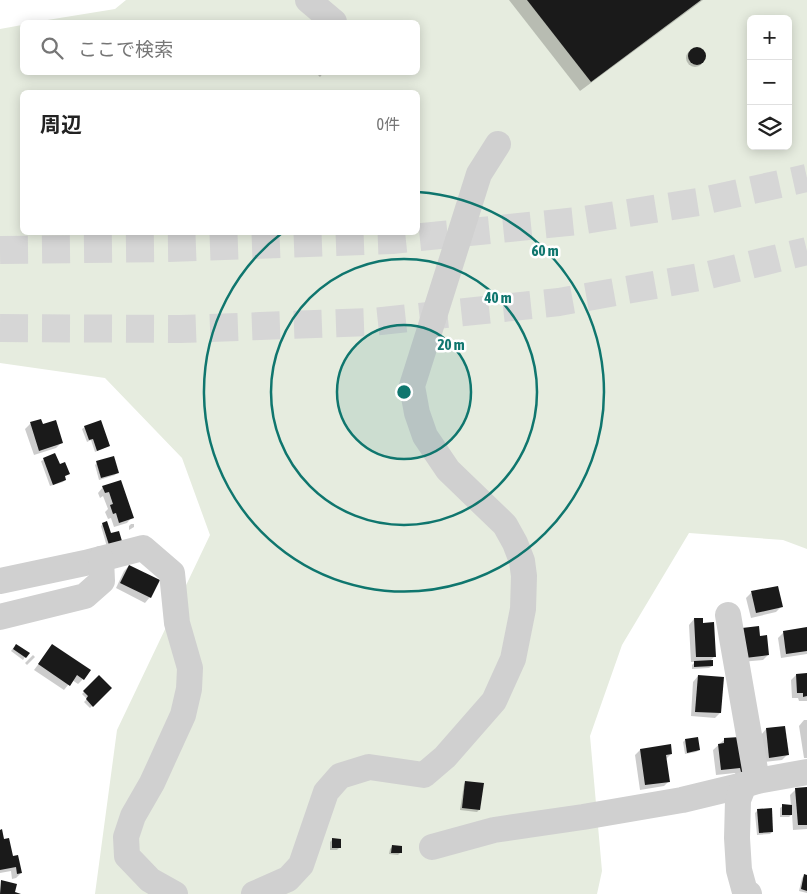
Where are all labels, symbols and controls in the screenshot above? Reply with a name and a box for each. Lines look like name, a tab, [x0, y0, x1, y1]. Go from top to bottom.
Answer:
map controls	[747, 15, 792, 150]
button: +	[747, 15, 792, 60]
search box	[20, 20, 420, 75]
icon: search	[38, 34, 66, 62]
text: ここで検索	[78, 38, 173, 60]
button: −	[747, 60, 792, 105]
button: layers	[747, 105, 792, 150]
text: 周辺	[40, 112, 82, 136]
text: 0件	[376, 115, 400, 133]
text: 60 m	[532, 242, 559, 259]
text: 40 m	[484, 289, 512, 306]
text: 20 m	[438, 336, 465, 353]
centre of rings	[395, 383, 413, 401]

